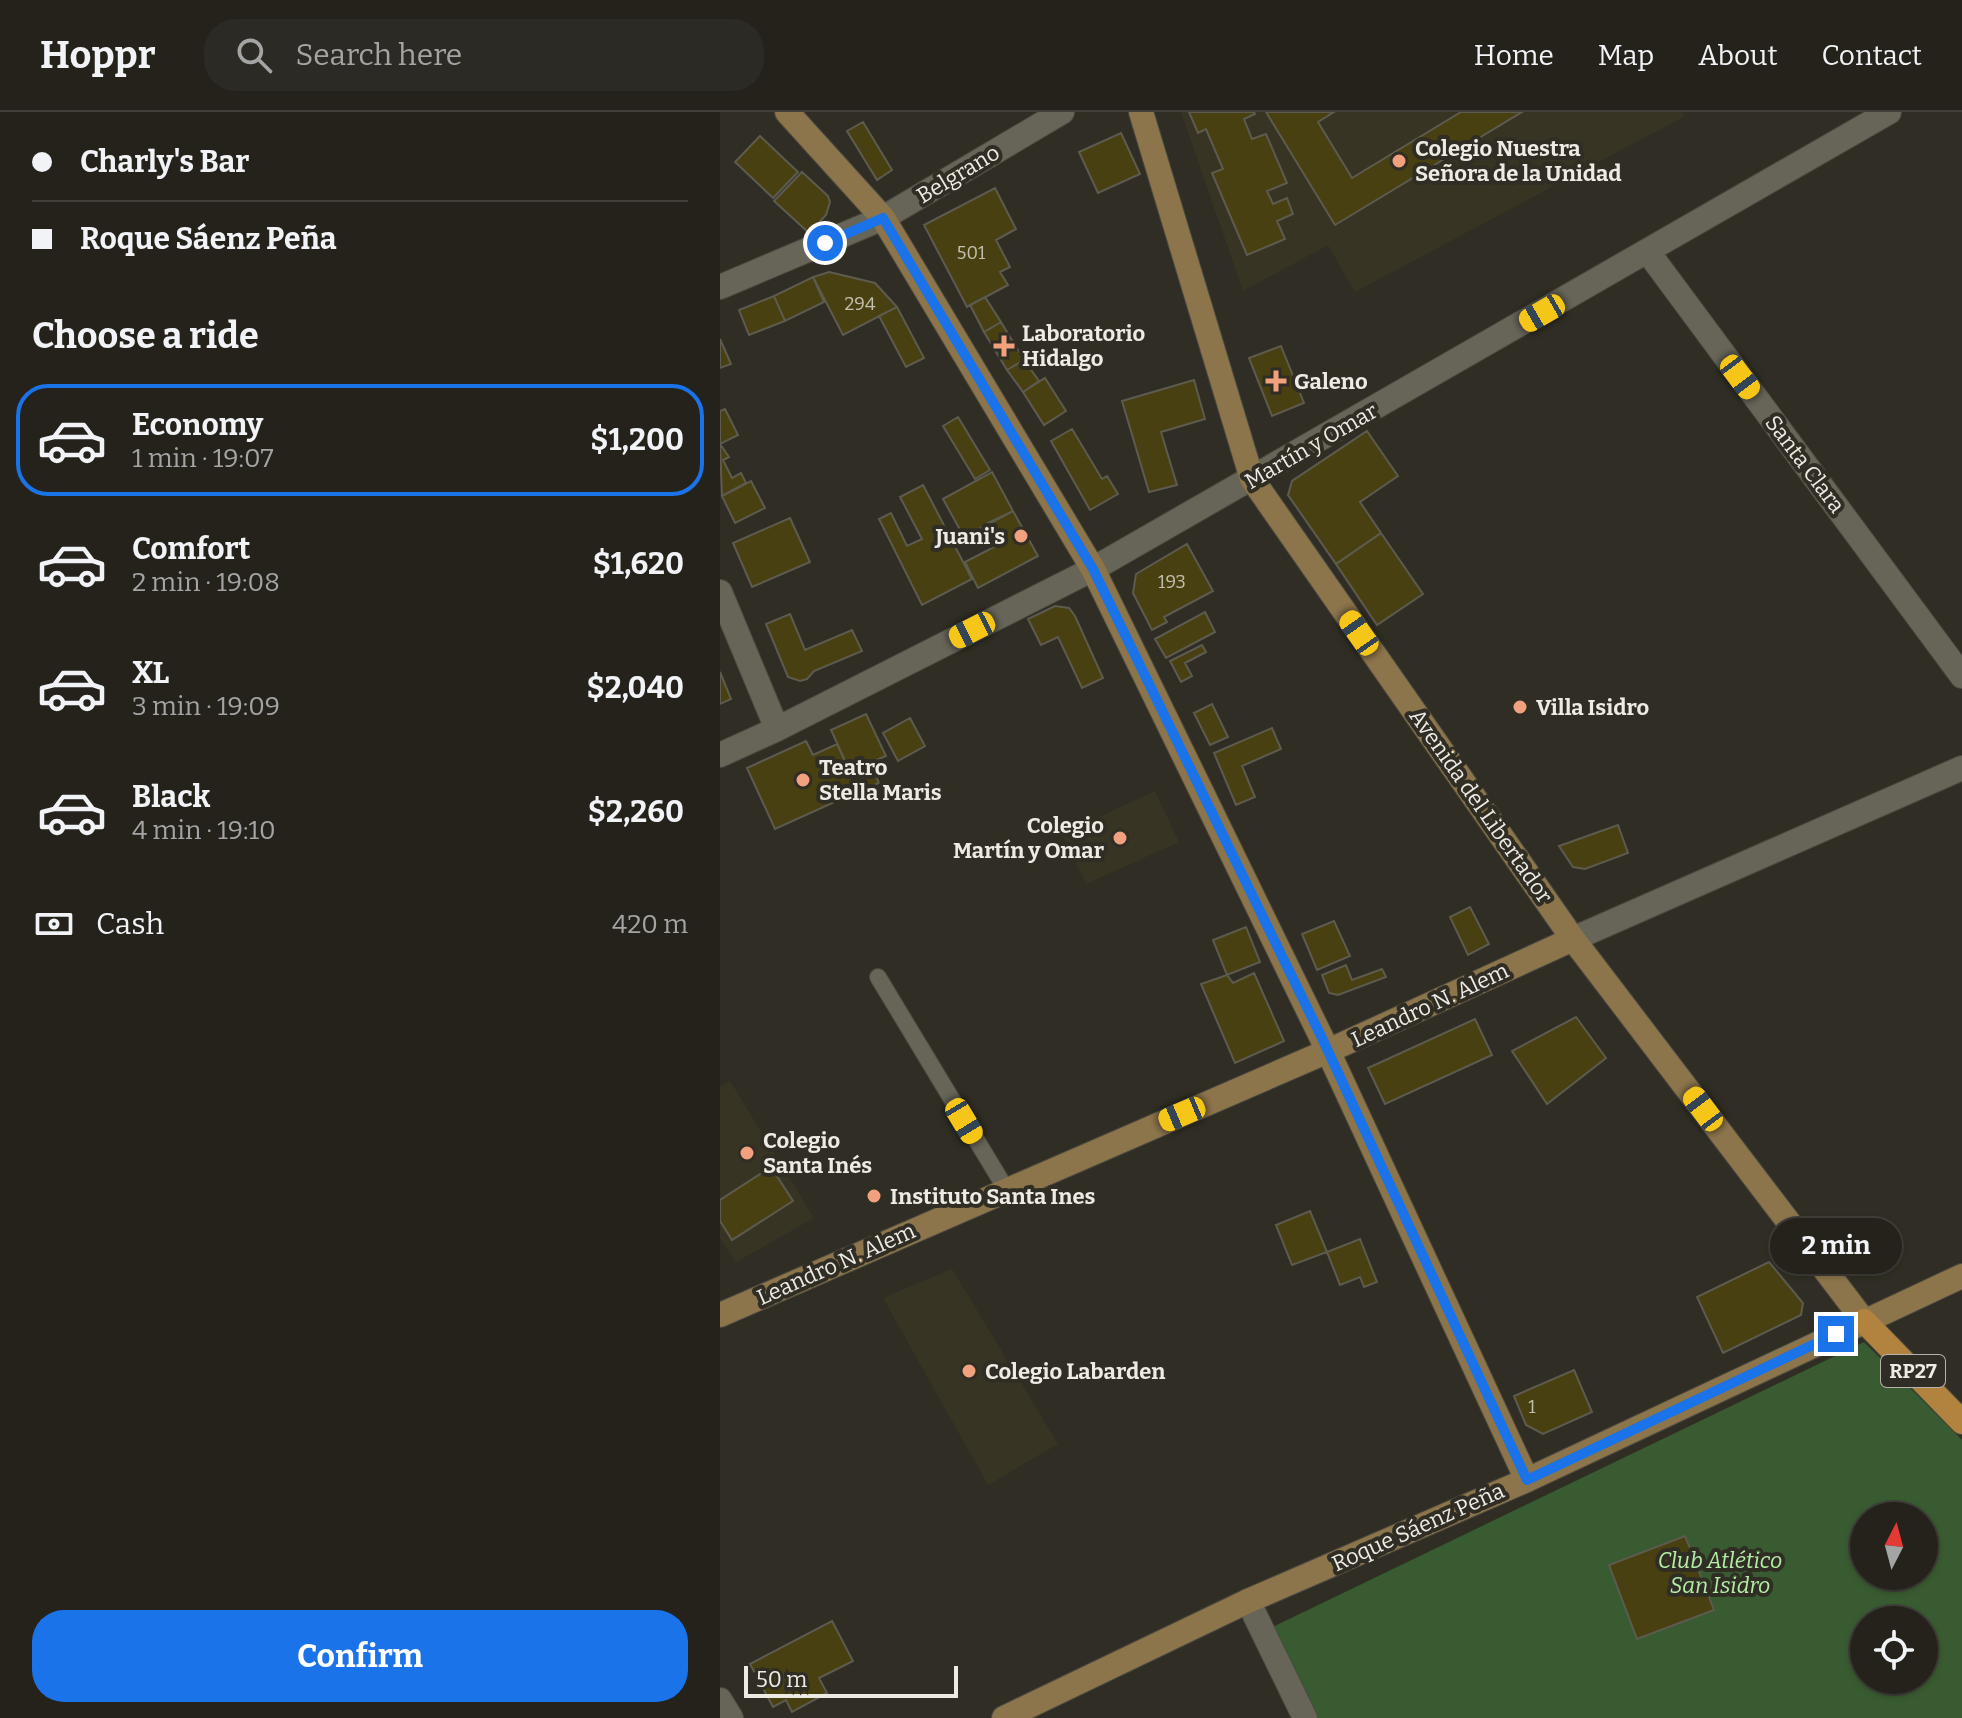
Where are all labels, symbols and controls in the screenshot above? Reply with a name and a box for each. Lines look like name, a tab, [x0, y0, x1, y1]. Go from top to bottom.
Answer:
search box	[204, 19, 764, 91]
text: Hoppr	[40, 32, 156, 78]
icon: search	[232, 33, 276, 77]
text: Search here	[296, 37, 462, 73]
text: Home	[1474, 39, 1554, 72]
text: Map	[1598, 39, 1654, 72]
text: About	[1698, 39, 1778, 72]
text: Contact	[1822, 39, 1922, 72]
place label: Colegio Nuestra Señora de la Unidad	[1415, 135, 1622, 187]
street label: Belgrano	[912, 139, 1004, 209]
text: Charly's Bar	[80, 144, 249, 180]
marker: Colegio Nuestra Señora de la Unidad	[1390, 152, 1408, 170]
text: Roque Sáenz Peña	[80, 221, 337, 257]
route start	[807, 225, 843, 261]
house number: 501	[957, 242, 986, 264]
car	[1515, 291, 1569, 335]
house number: 294	[845, 293, 876, 315]
text: Choose a ride	[32, 314, 259, 358]
place label: Laboratorio Hidalgo	[1022, 320, 1145, 372]
marker: Laboratorio Hidalgo	[993, 335, 1015, 357]
car	[1716, 351, 1764, 403]
place label: Galeno	[1294, 368, 1368, 395]
marker: Galeno	[1265, 370, 1287, 392]
street label: Martín y Omar	[1240, 397, 1382, 495]
icon: car	[36, 404, 108, 476]
text: Economy	[132, 407, 263, 443]
street label: Santa Clara	[1759, 410, 1851, 518]
text: $1,200	[590, 422, 684, 458]
text: 1 min · 19:07	[132, 443, 274, 474]
place label: Juani's	[935, 523, 1005, 550]
marker: Juani's	[1012, 527, 1030, 545]
icon: car	[36, 528, 108, 600]
text: Comfort	[132, 531, 250, 567]
text: $1,620	[593, 546, 684, 582]
text: 2 min · 19:08	[132, 567, 280, 598]
house number: 193	[1158, 571, 1186, 593]
car	[1335, 606, 1383, 660]
car	[945, 608, 999, 652]
icon: car	[36, 652, 108, 724]
text: XL	[132, 655, 169, 691]
text: $2,040	[587, 670, 684, 706]
text: 3 min · 19:09	[132, 691, 280, 722]
place label: Villa Isidro	[1536, 694, 1649, 721]
marker: Villa Isidro	[1511, 698, 1529, 716]
street label: Avenida del Libertador	[1404, 704, 1559, 909]
place label: Teatro Stella Maris	[819, 754, 942, 806]
marker: Teatro Stella Maris	[794, 771, 812, 789]
icon: car	[36, 776, 108, 848]
text: Black	[132, 779, 210, 815]
text: $2,260	[588, 794, 684, 830]
place label: Colegio Martín y Omar	[953, 812, 1105, 864]
text: 4 min · 19:10	[132, 815, 276, 846]
marker: Colegio Martín y Omar	[1111, 829, 1129, 847]
icon: cash	[32, 902, 76, 946]
text: Cash	[96, 906, 164, 942]
text: 420 m	[612, 909, 688, 940]
street label: Leandro N. Alem	[1347, 957, 1513, 1053]
car	[1679, 1083, 1727, 1135]
car	[941, 1094, 987, 1148]
car	[1155, 1094, 1209, 1134]
place label: Colegio Santa Inés	[763, 1127, 872, 1179]
marker: Colegio Santa Inés	[738, 1144, 756, 1162]
place label: Instituto Santa Ines	[890, 1183, 1096, 1210]
marker: Instituto Santa Ines	[865, 1187, 883, 1205]
street label: Leandro N. Alem	[753, 1217, 919, 1311]
callout: 2 min	[1770, 1218, 1902, 1274]
text: 2 min	[1801, 1230, 1871, 1261]
route end	[1818, 1316, 1854, 1352]
road number: RP27	[1881, 1355, 1945, 1387]
place label: Colegio Labarden	[985, 1358, 1165, 1385]
marker: Colegio Labarden	[960, 1362, 978, 1380]
house number: 1	[1528, 1396, 1536, 1418]
street label: Roque Sáenz Peña	[1328, 1477, 1508, 1577]
north arrow	[1850, 1502, 1938, 1590]
map controls	[1850, 1502, 1938, 1694]
park label: Club Atlético San Isidro	[1658, 1547, 1782, 1599]
button: locate	[1850, 1606, 1938, 1694]
button: Confirm	[32, 1610, 688, 1702]
scale bar	[744, 1662, 958, 1698]
text: 50 m	[756, 1666, 807, 1693]

